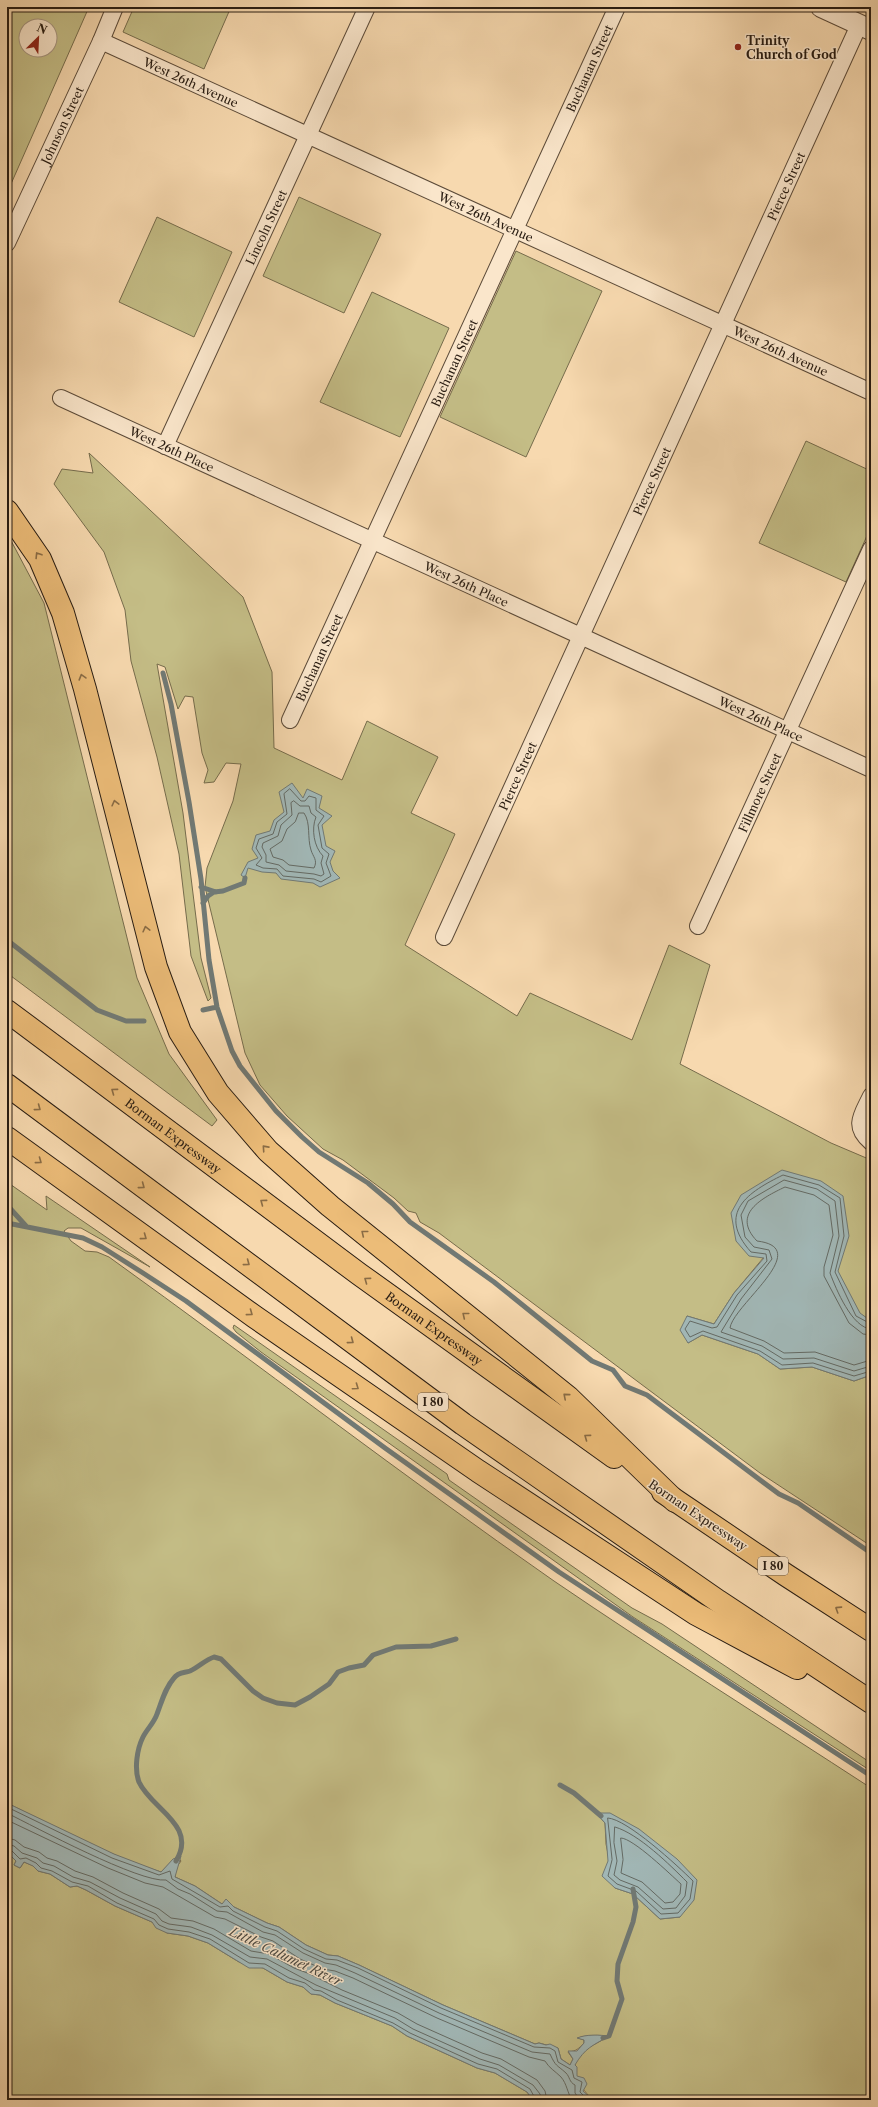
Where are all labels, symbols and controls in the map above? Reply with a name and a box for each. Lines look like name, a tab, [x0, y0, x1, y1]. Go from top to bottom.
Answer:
north arrow	[18, 18, 58, 58]
text: N	[35, 21, 50, 37]
street label: Buchanan Street	[562, 21, 616, 114]
place label: Trinity Church of God	[746, 33, 837, 62]
marker: Trinity Church of God	[733, 42, 743, 52]
street label: West 26th Avenue	[140, 54, 241, 110]
street label: Johnson Street	[37, 83, 87, 168]
street label: Pierce Street	[764, 149, 808, 223]
street label: Lincoln Street	[242, 186, 290, 267]
street label: West 26th Avenue	[435, 188, 536, 245]
street label: Buchanan Street	[427, 316, 481, 409]
street label: West 26th Avenue	[730, 322, 831, 379]
street label: West 26th Place	[126, 423, 217, 475]
street label: Pierce Street	[629, 444, 674, 518]
one-way arrow	[35, 553, 42, 560]
street label: West 26th Place	[421, 557, 511, 610]
street label: Buchanan Street	[292, 610, 346, 703]
one-way arrow	[78, 674, 87, 681]
street label: West 26th Place	[716, 692, 806, 745]
street label: Pierce Street	[495, 739, 540, 812]
street label: Fillmore Street	[735, 749, 784, 835]
one-way arrow	[111, 800, 119, 806]
one-way arrow	[143, 926, 151, 932]
one-way arrow	[112, 1089, 119, 1096]
street label: Borman Expressway	[123, 1095, 225, 1176]
one-way arrow	[34, 1104, 41, 1111]
one-way arrow	[263, 1145, 270, 1153]
one-way arrow	[34, 1156, 41, 1163]
one-way arrow	[138, 1181, 145, 1188]
one-way arrow	[261, 1200, 268, 1207]
one-way arrow	[361, 1231, 369, 1238]
one-way arrow	[140, 1232, 147, 1240]
one-way arrow	[243, 1259, 250, 1266]
one-way arrow	[364, 1277, 371, 1285]
street label: Borman Expressway	[383, 1288, 486, 1368]
one-way arrow	[245, 1308, 252, 1315]
one-way arrow	[463, 1312, 470, 1319]
one-way arrow	[347, 1336, 354, 1343]
one-way arrow	[352, 1382, 359, 1389]
road number: I 80	[418, 1393, 448, 1411]
one-way arrow	[564, 1394, 571, 1401]
one-way arrow	[584, 1435, 591, 1442]
street label: Borman Expressway	[646, 1476, 751, 1554]
road number: I 80	[758, 1557, 788, 1575]
one-way arrow	[835, 1606, 842, 1614]
water label: Little Calumet River	[226, 1922, 346, 1989]

